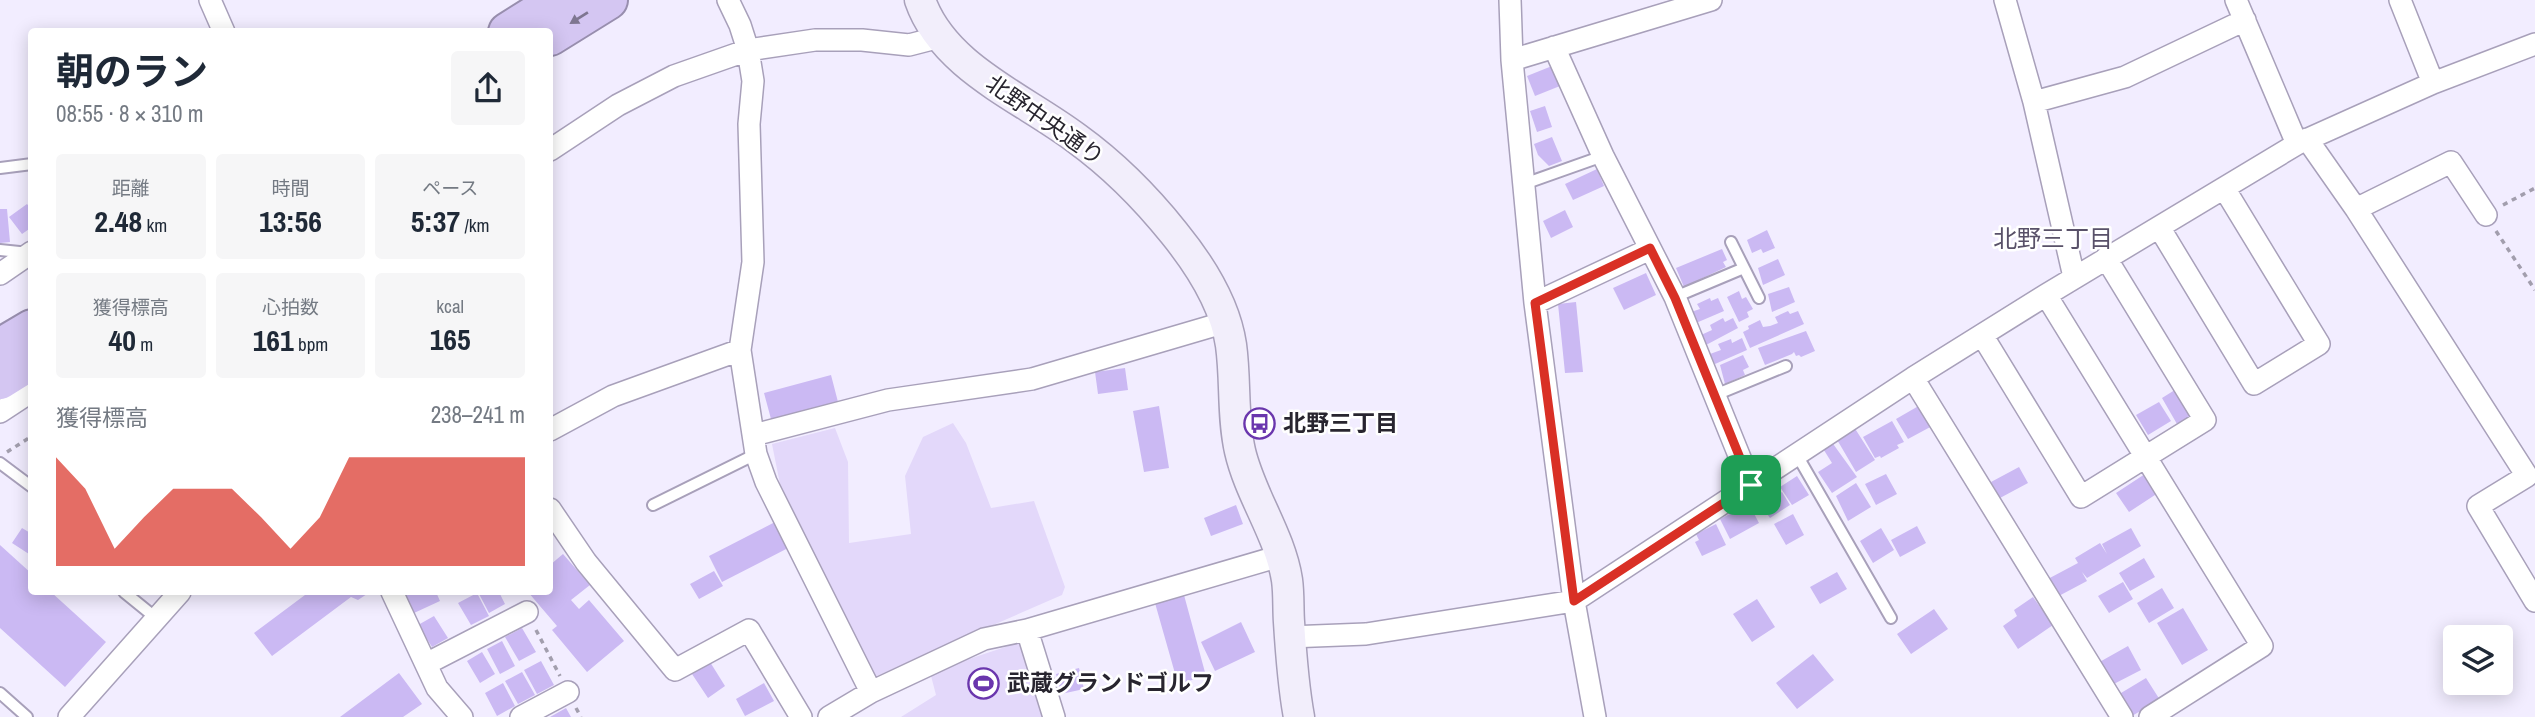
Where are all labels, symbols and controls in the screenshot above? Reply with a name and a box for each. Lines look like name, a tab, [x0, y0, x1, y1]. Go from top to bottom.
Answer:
one-way arrow	[569, 12, 588, 25]
text: 朝のラン	[56, 46, 208, 97]
button: share	[451, 51, 525, 125]
street label: 北野中央通り	[980, 67, 1111, 172]
text: 08:55 · 8 × 310 m	[56, 98, 203, 129]
text: 距離	[112, 175, 150, 201]
text: 時間	[271, 175, 310, 201]
text: ペース	[422, 175, 478, 201]
text: 2.48	[94, 201, 142, 241]
text: 13:56	[259, 201, 322, 241]
text: 5:37	[411, 201, 460, 241]
text: km	[142, 212, 167, 238]
text: /km	[460, 212, 490, 238]
district label: 北野三丁目	[1993, 222, 2113, 254]
text: kcal	[436, 293, 464, 319]
text: 獲得標高	[93, 294, 169, 320]
text: 心拍数	[262, 294, 319, 320]
text: 165	[430, 319, 471, 359]
text: 40	[108, 320, 136, 360]
text: 161	[253, 320, 294, 360]
text: m	[136, 331, 153, 357]
text: bpm	[294, 331, 328, 357]
text: 238–241 m	[431, 399, 525, 430]
text: 獲得標高	[56, 402, 148, 433]
bus stop icon: 北野三丁目	[1243, 406, 1277, 440]
place label: 北野三丁目	[1283, 407, 1398, 438]
pin	[1721, 455, 1781, 515]
icon: arrive	[1732, 466, 1770, 504]
map controls	[2443, 625, 2513, 695]
button: layers	[2443, 625, 2513, 695]
sports icon: 武蔵グランドゴルフ	[967, 666, 1001, 700]
place label: 武蔵グランドゴルフ	[1007, 667, 1214, 698]

